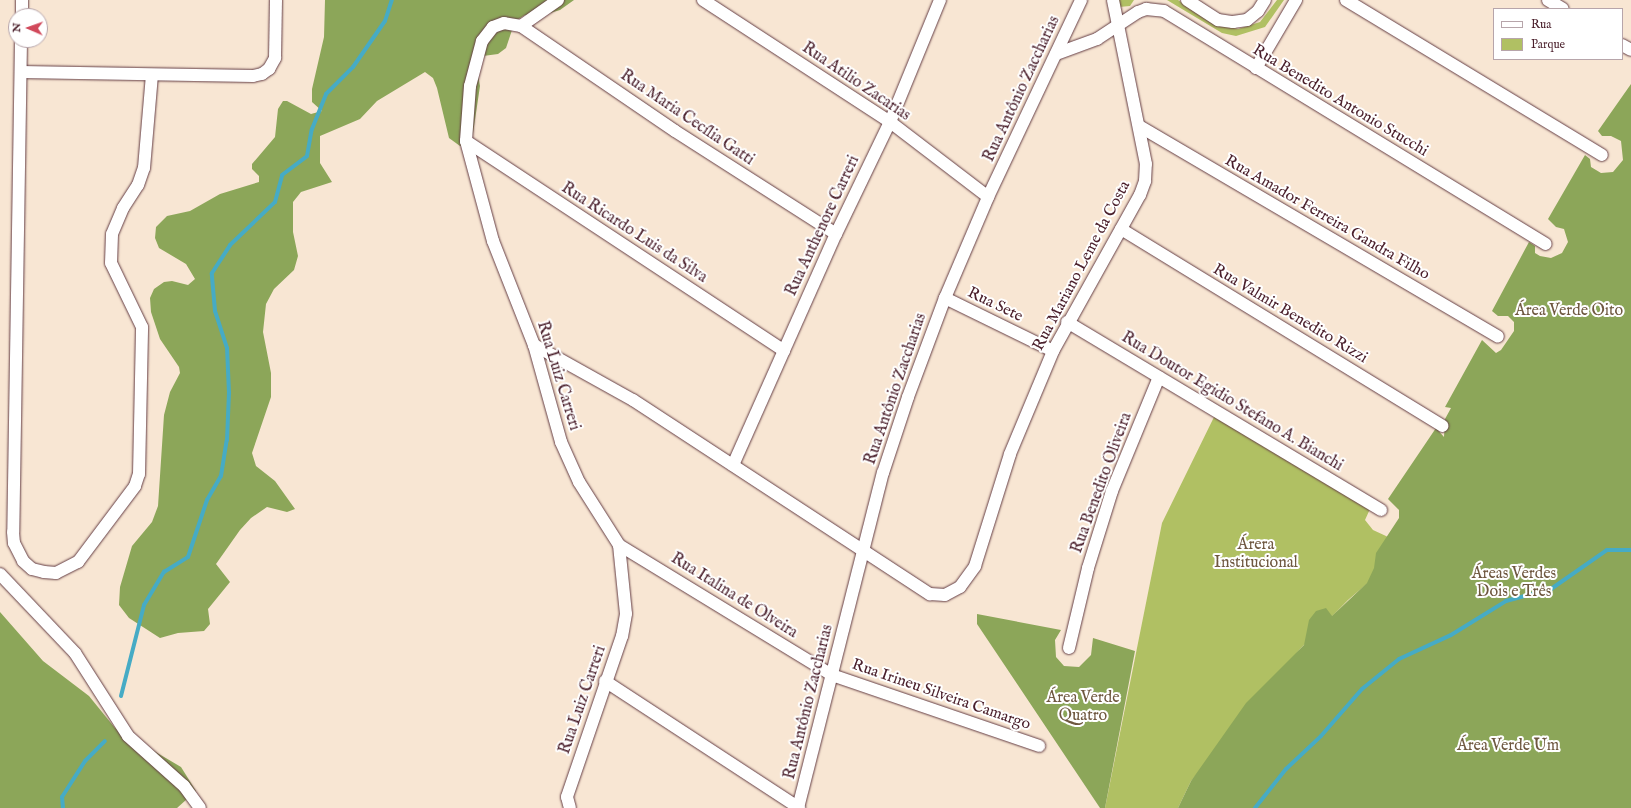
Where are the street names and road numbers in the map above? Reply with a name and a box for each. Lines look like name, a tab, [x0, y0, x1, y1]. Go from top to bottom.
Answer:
street label: Rua Antônio Zaccharias	[980, 13, 1064, 165]
street label: Rua Atilio Zacarias	[798, 39, 914, 125]
street label: Rua Benedito Antonio Stucchi	[1249, 41, 1431, 161]
street label: Rua Maria Cecília Gatti	[616, 66, 758, 170]
street label: Rua Amador Ferreira Gandra Filho	[1221, 151, 1433, 285]
street label: Rua Anthenore Carreri	[782, 153, 864, 299]
street label: Rua Mariano Leme da Costa	[1029, 178, 1135, 354]
street label: Rua Ricardo Luis da Silva	[557, 179, 711, 287]
street label: Rua Valmir Benedito Rizzi	[1209, 260, 1371, 368]
street label: Rua Sete	[964, 283, 1026, 327]
street label: Rua Antônio Zaccharias	[861, 311, 931, 467]
street label: Rua Luiz Carreri	[532, 319, 584, 433]
street label: Rua Doutor Egidio Stefano A. Bianchi	[1118, 328, 1346, 476]
street label: Rua Benedito Oliveira	[1068, 410, 1136, 556]
street label: Rua Italina de Olveira	[667, 549, 801, 643]
street label: Rua Antônio Zaccharias	[780, 623, 838, 781]
street label: Rua Luiz Carreri	[555, 643, 611, 757]
street label: Rua Irineu Silveira Camargo	[849, 655, 1033, 735]

